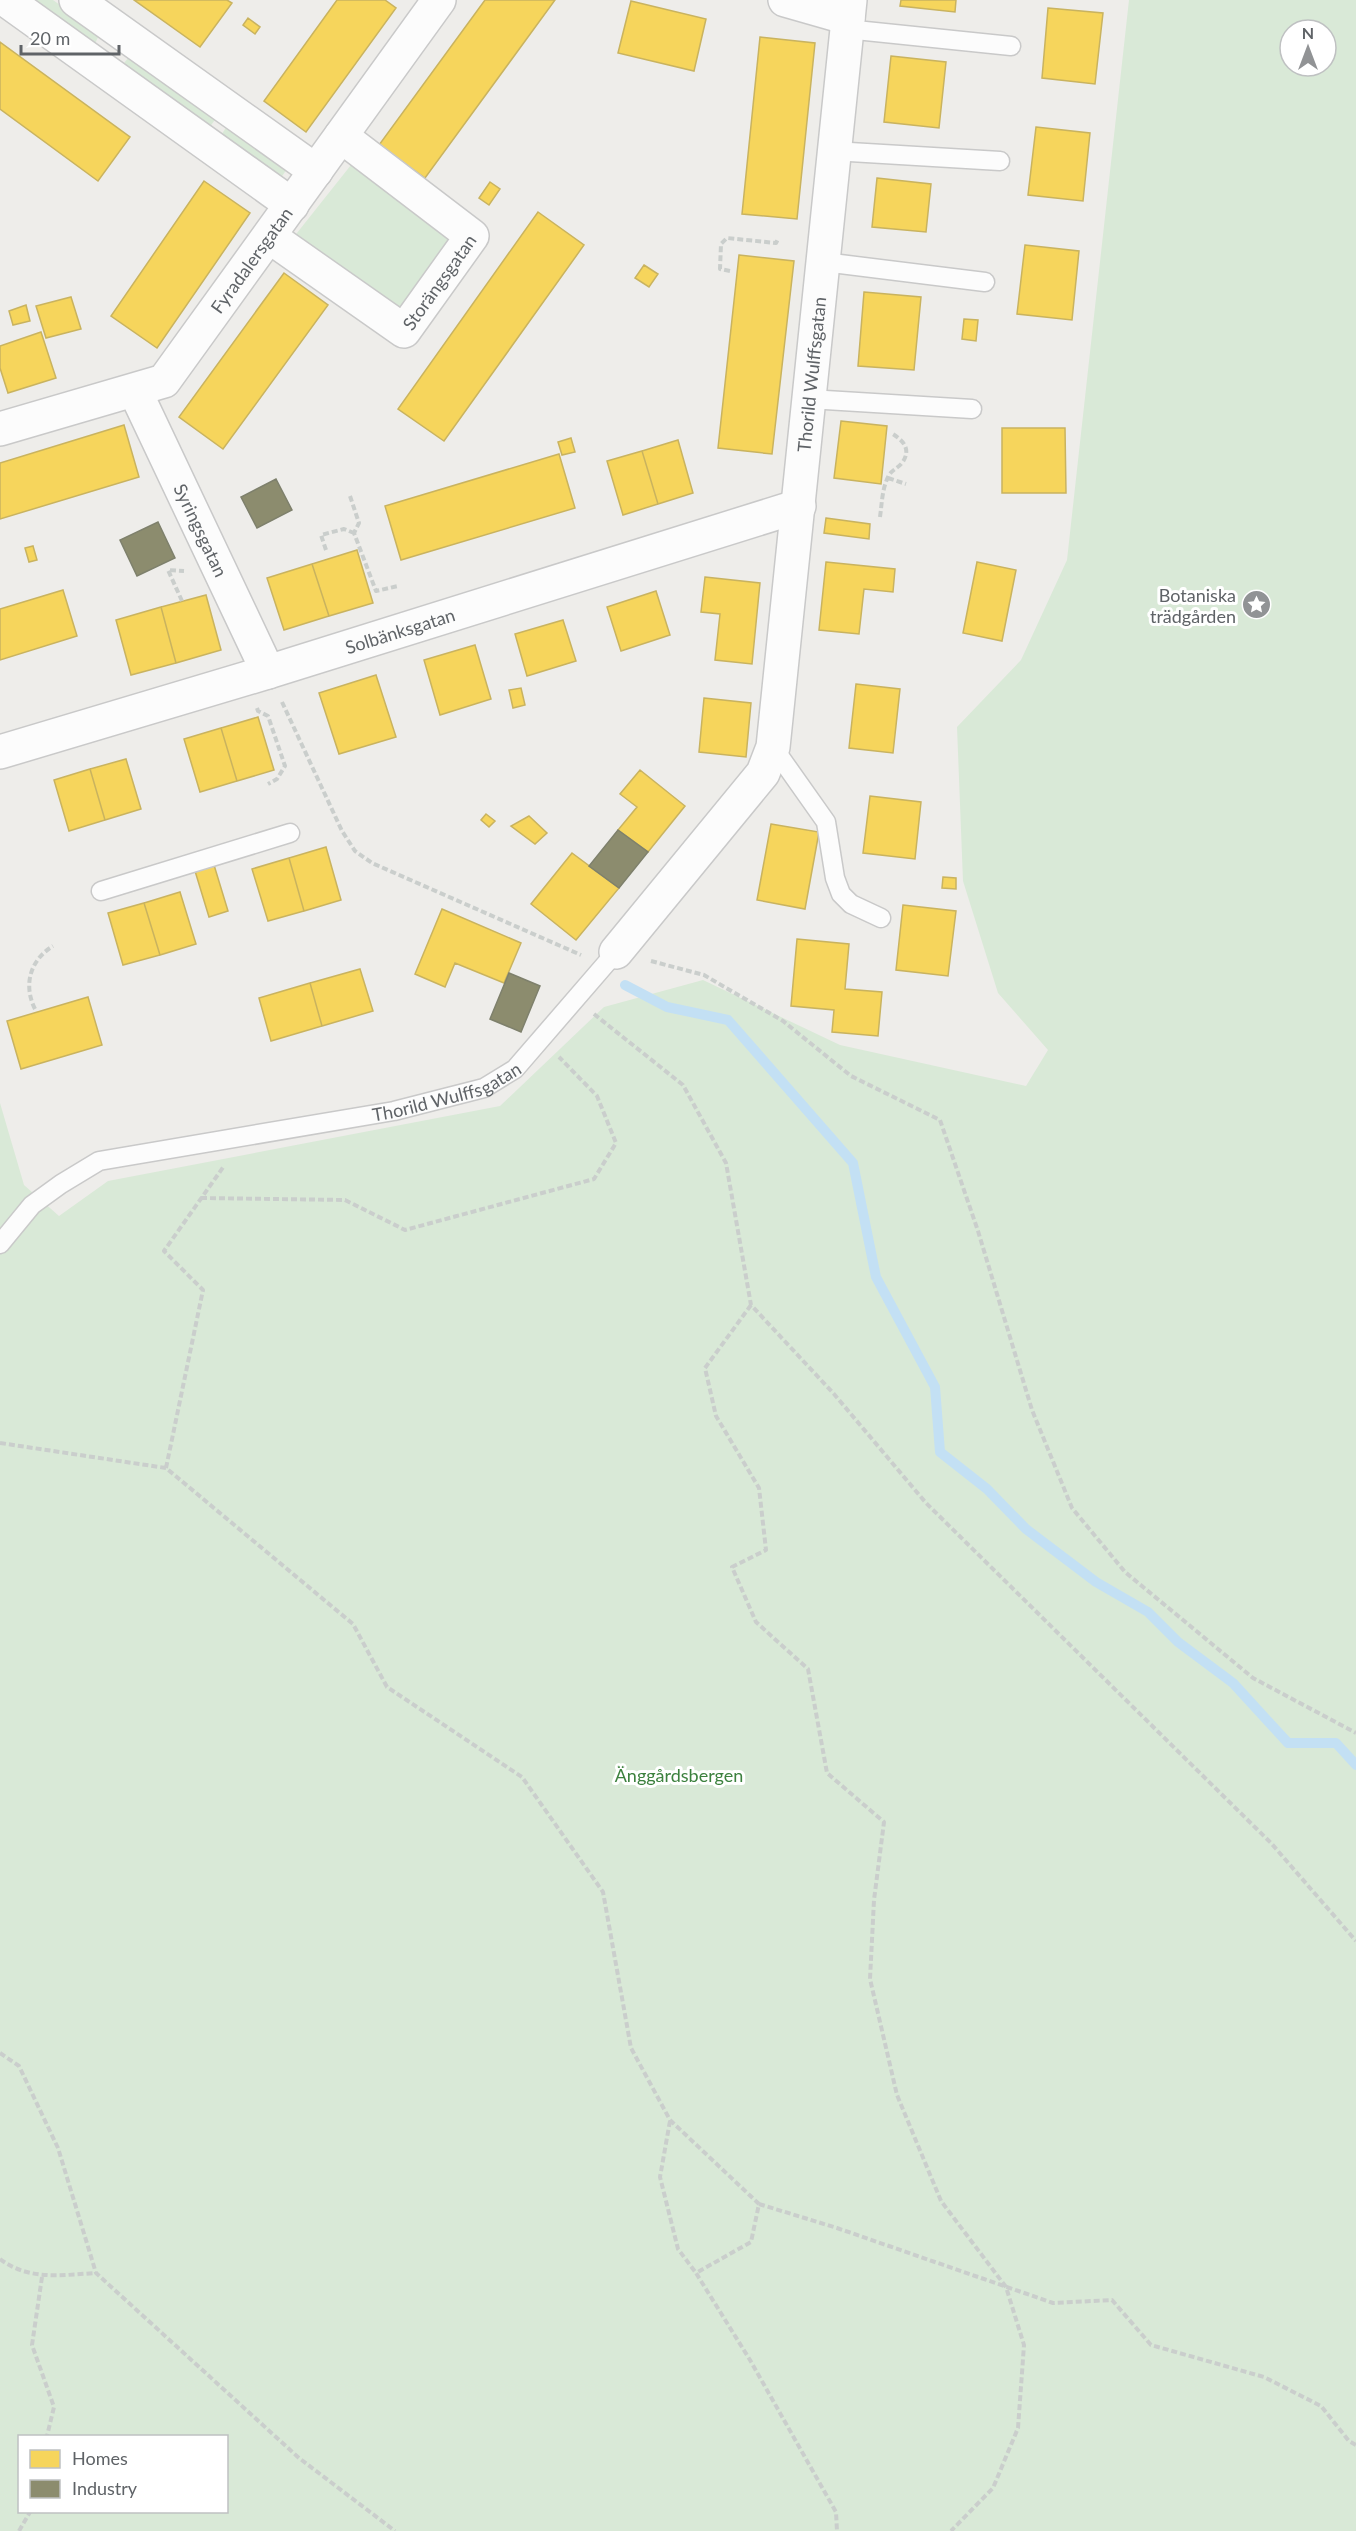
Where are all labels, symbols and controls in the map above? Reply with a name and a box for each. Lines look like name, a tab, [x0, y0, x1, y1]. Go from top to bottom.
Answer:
scale bar	[21, 18, 118, 56]
north arrow	[1278, 18, 1338, 78]
text: N	[1302, 23, 1314, 42]
text: 20 m	[30, 27, 70, 49]
street label: Fyradalersgatan	[206, 203, 297, 317]
street label: Storängsgatan	[398, 230, 481, 334]
street label: Thorild Wulffsgatan	[792, 296, 830, 453]
street label: Syringsgatan	[169, 480, 232, 580]
place label: Botaniska trädgården	[1150, 584, 1236, 627]
place icon: Botaniska trädgården	[1241, 589, 1273, 621]
street label: Solbänksgatan	[342, 603, 458, 658]
street label: Thorild Wulffsgatan	[371, 1057, 525, 1126]
park label: Änggårdsbergen	[615, 1764, 743, 1786]
legend	[18, 2435, 228, 2513]
text: Homes	[72, 2447, 128, 2469]
text: Industry	[72, 2477, 138, 2499]

